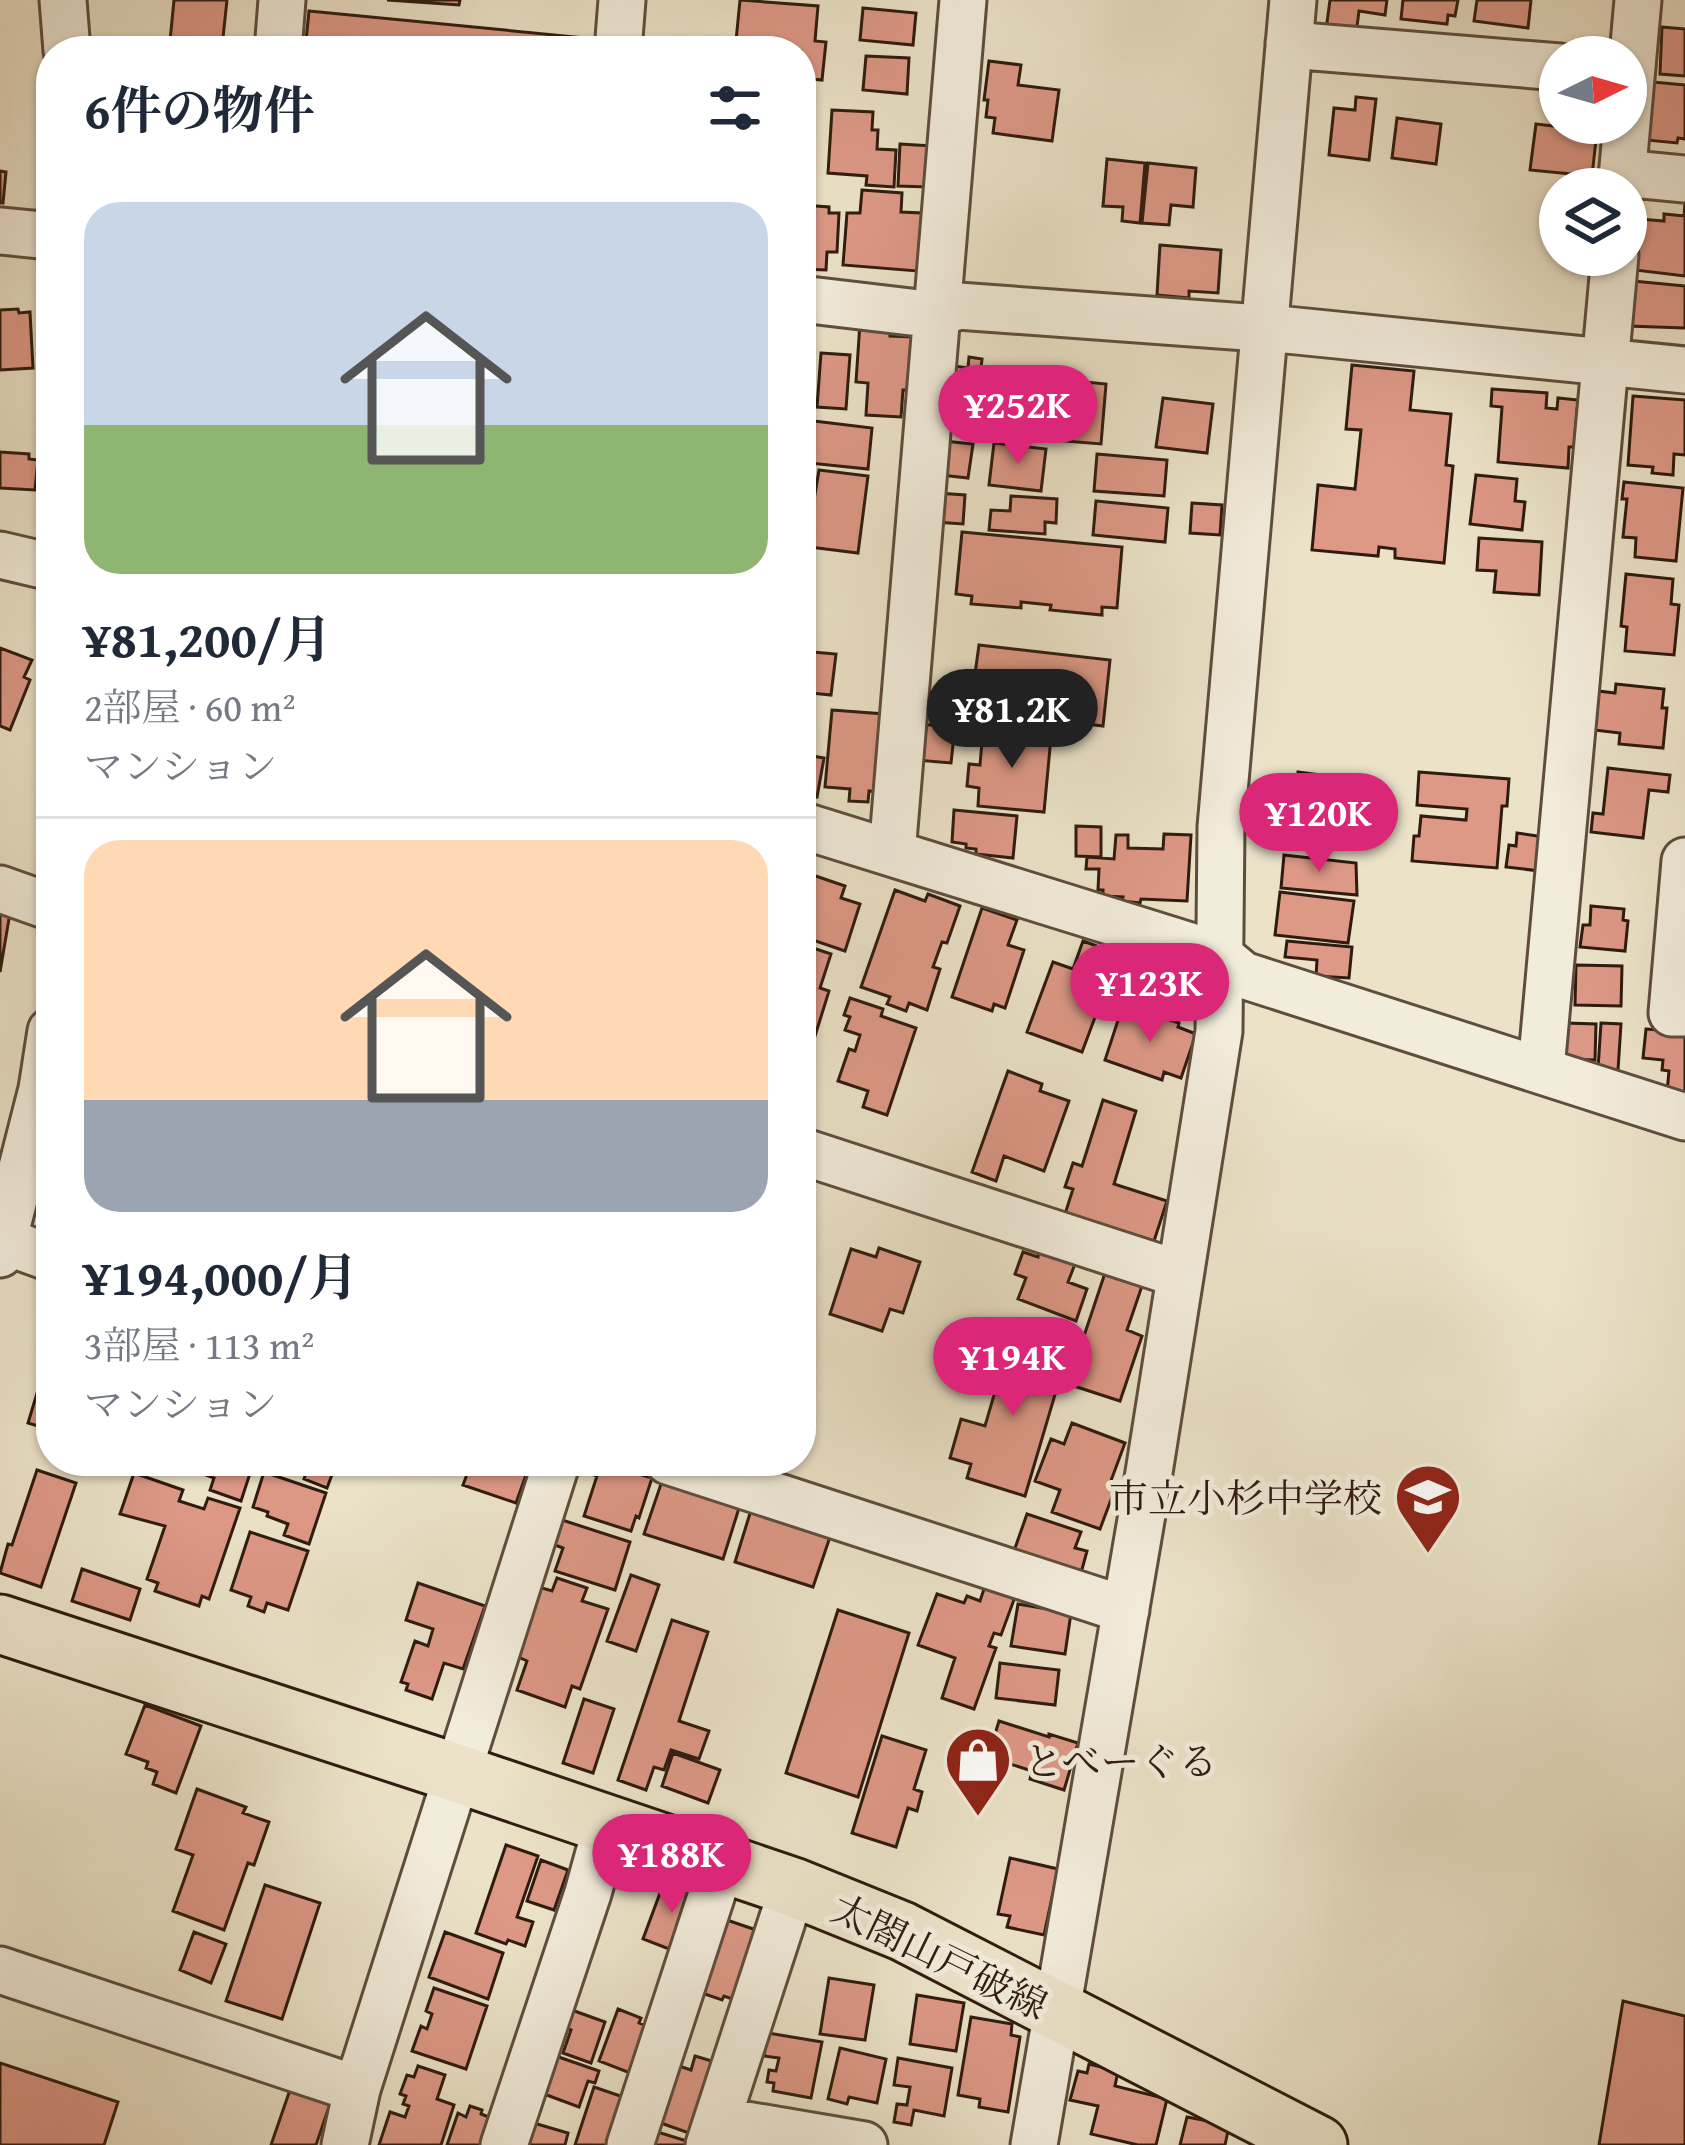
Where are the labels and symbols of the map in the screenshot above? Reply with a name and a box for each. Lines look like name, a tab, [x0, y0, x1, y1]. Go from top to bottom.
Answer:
north arrow	[1539, 36, 1647, 144]
pin: ¥252K	[934, 365, 1102, 467]
pin: ¥81.2K	[914, 669, 1110, 771]
pin: ¥120K	[1235, 773, 1403, 875]
pin: ¥123K	[1066, 943, 1234, 1045]
pin: ¥194K	[929, 1317, 1097, 1419]
school or university icon: 市立小杉中学校	[1393, 1462, 1463, 1556]
place label: 市立小杉中学校	[1109, 1469, 1382, 1526]
shop icon: とべーぐる	[943, 1725, 1013, 1819]
place label: とべーぐる	[1024, 1732, 1217, 1789]
pin: ¥188K	[588, 1814, 756, 1916]
street label: 太閤山戸破線	[822, 1879, 1058, 2033]

